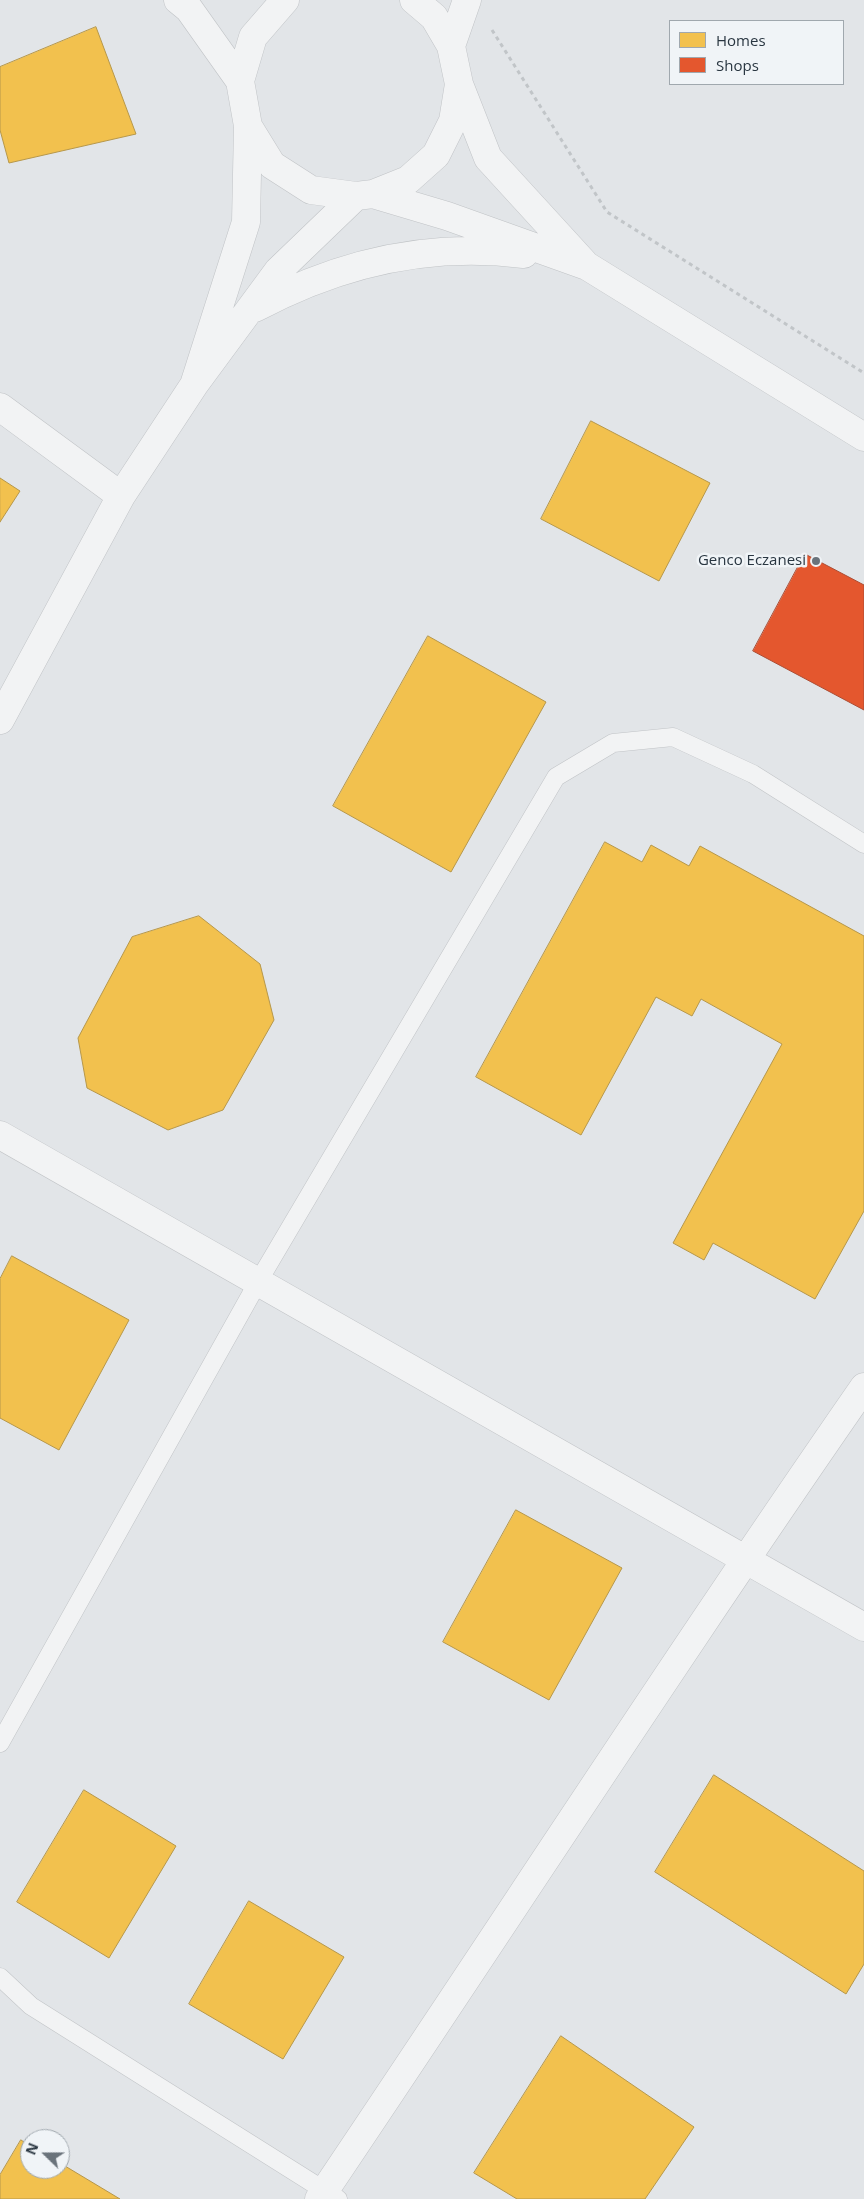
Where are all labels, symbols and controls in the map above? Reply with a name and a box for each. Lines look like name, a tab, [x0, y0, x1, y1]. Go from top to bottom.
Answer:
legend	[669, 20, 844, 85]
text: Homes	[716, 30, 766, 50]
text: Shops	[716, 55, 759, 75]
place label: Genco Eczanesi	[698, 552, 806, 570]
marker: Genco Eczanesi	[810, 555, 822, 567]
north arrow	[20, 2129, 70, 2179]
text: N	[21, 2140, 42, 2157]

